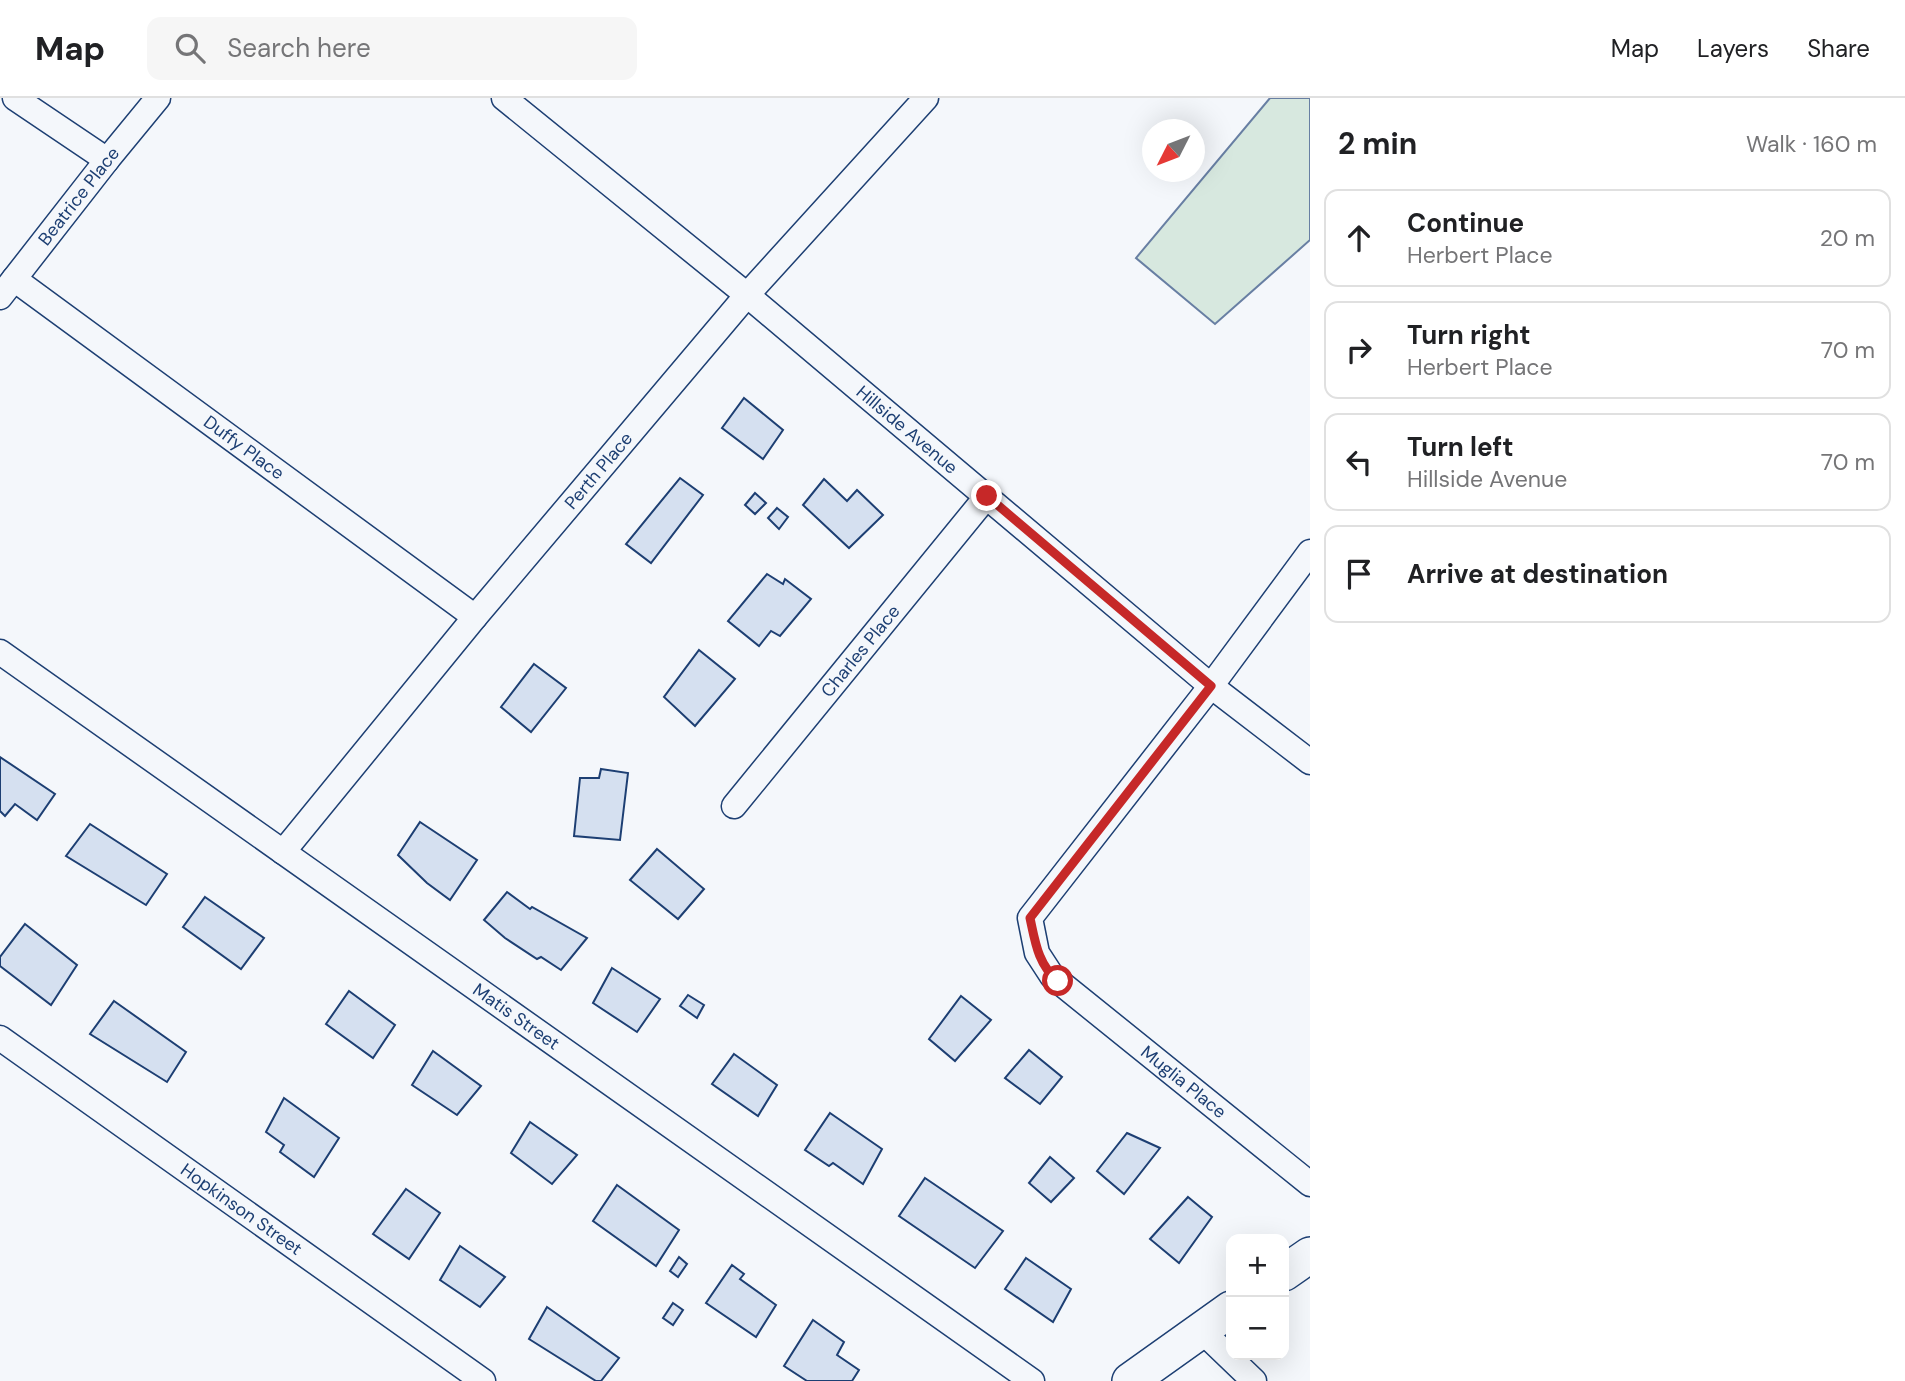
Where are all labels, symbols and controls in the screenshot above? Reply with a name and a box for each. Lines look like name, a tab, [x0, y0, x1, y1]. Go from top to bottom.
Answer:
search box	[147, 17, 637, 80]
text: Map	[35, 27, 105, 70]
icon: search	[171, 29, 209, 67]
text: Search here	[227, 31, 371, 65]
text: Map	[1611, 33, 1659, 64]
text: Layers	[1697, 33, 1769, 64]
text: Share	[1807, 33, 1870, 64]
north arrow	[1142, 119, 1205, 182]
text: 2 min	[1338, 124, 1417, 163]
text: Walk · 160 m	[1746, 129, 1877, 159]
street label: Beatrice Place	[33, 142, 125, 250]
text: Continue	[1407, 206, 1524, 240]
icon: ahead	[1340, 219, 1378, 257]
text: 20 m	[1820, 223, 1875, 253]
text: Herbert Place	[1407, 240, 1553, 270]
text: Turn right	[1407, 318, 1531, 352]
icon: right	[1340, 331, 1378, 369]
text: 70 m	[1821, 335, 1875, 365]
text: Herbert Place	[1407, 352, 1553, 382]
street label: Hillside Avenue	[851, 380, 963, 479]
street label: Duffy Place	[199, 410, 289, 485]
street label: Perth Place	[559, 427, 638, 514]
text: Turn left	[1407, 430, 1514, 464]
icon: left	[1340, 443, 1378, 481]
text: 70 m	[1821, 447, 1875, 477]
text: Hillside Avenue	[1407, 464, 1567, 494]
route end	[971, 480, 1002, 511]
icon: arrive	[1340, 555, 1378, 593]
text: Arrive at destination	[1407, 557, 1668, 591]
street label: Charles Place	[816, 600, 905, 702]
route start	[1042, 965, 1073, 996]
street label: Matis Street	[468, 978, 564, 1056]
street label: Muglia Place	[1136, 1040, 1231, 1124]
street label: Hopkinson Street	[176, 1158, 307, 1261]
map controls	[1226, 1234, 1289, 1360]
button: +	[1226, 1234, 1289, 1297]
button: −	[1226, 1297, 1289, 1360]

